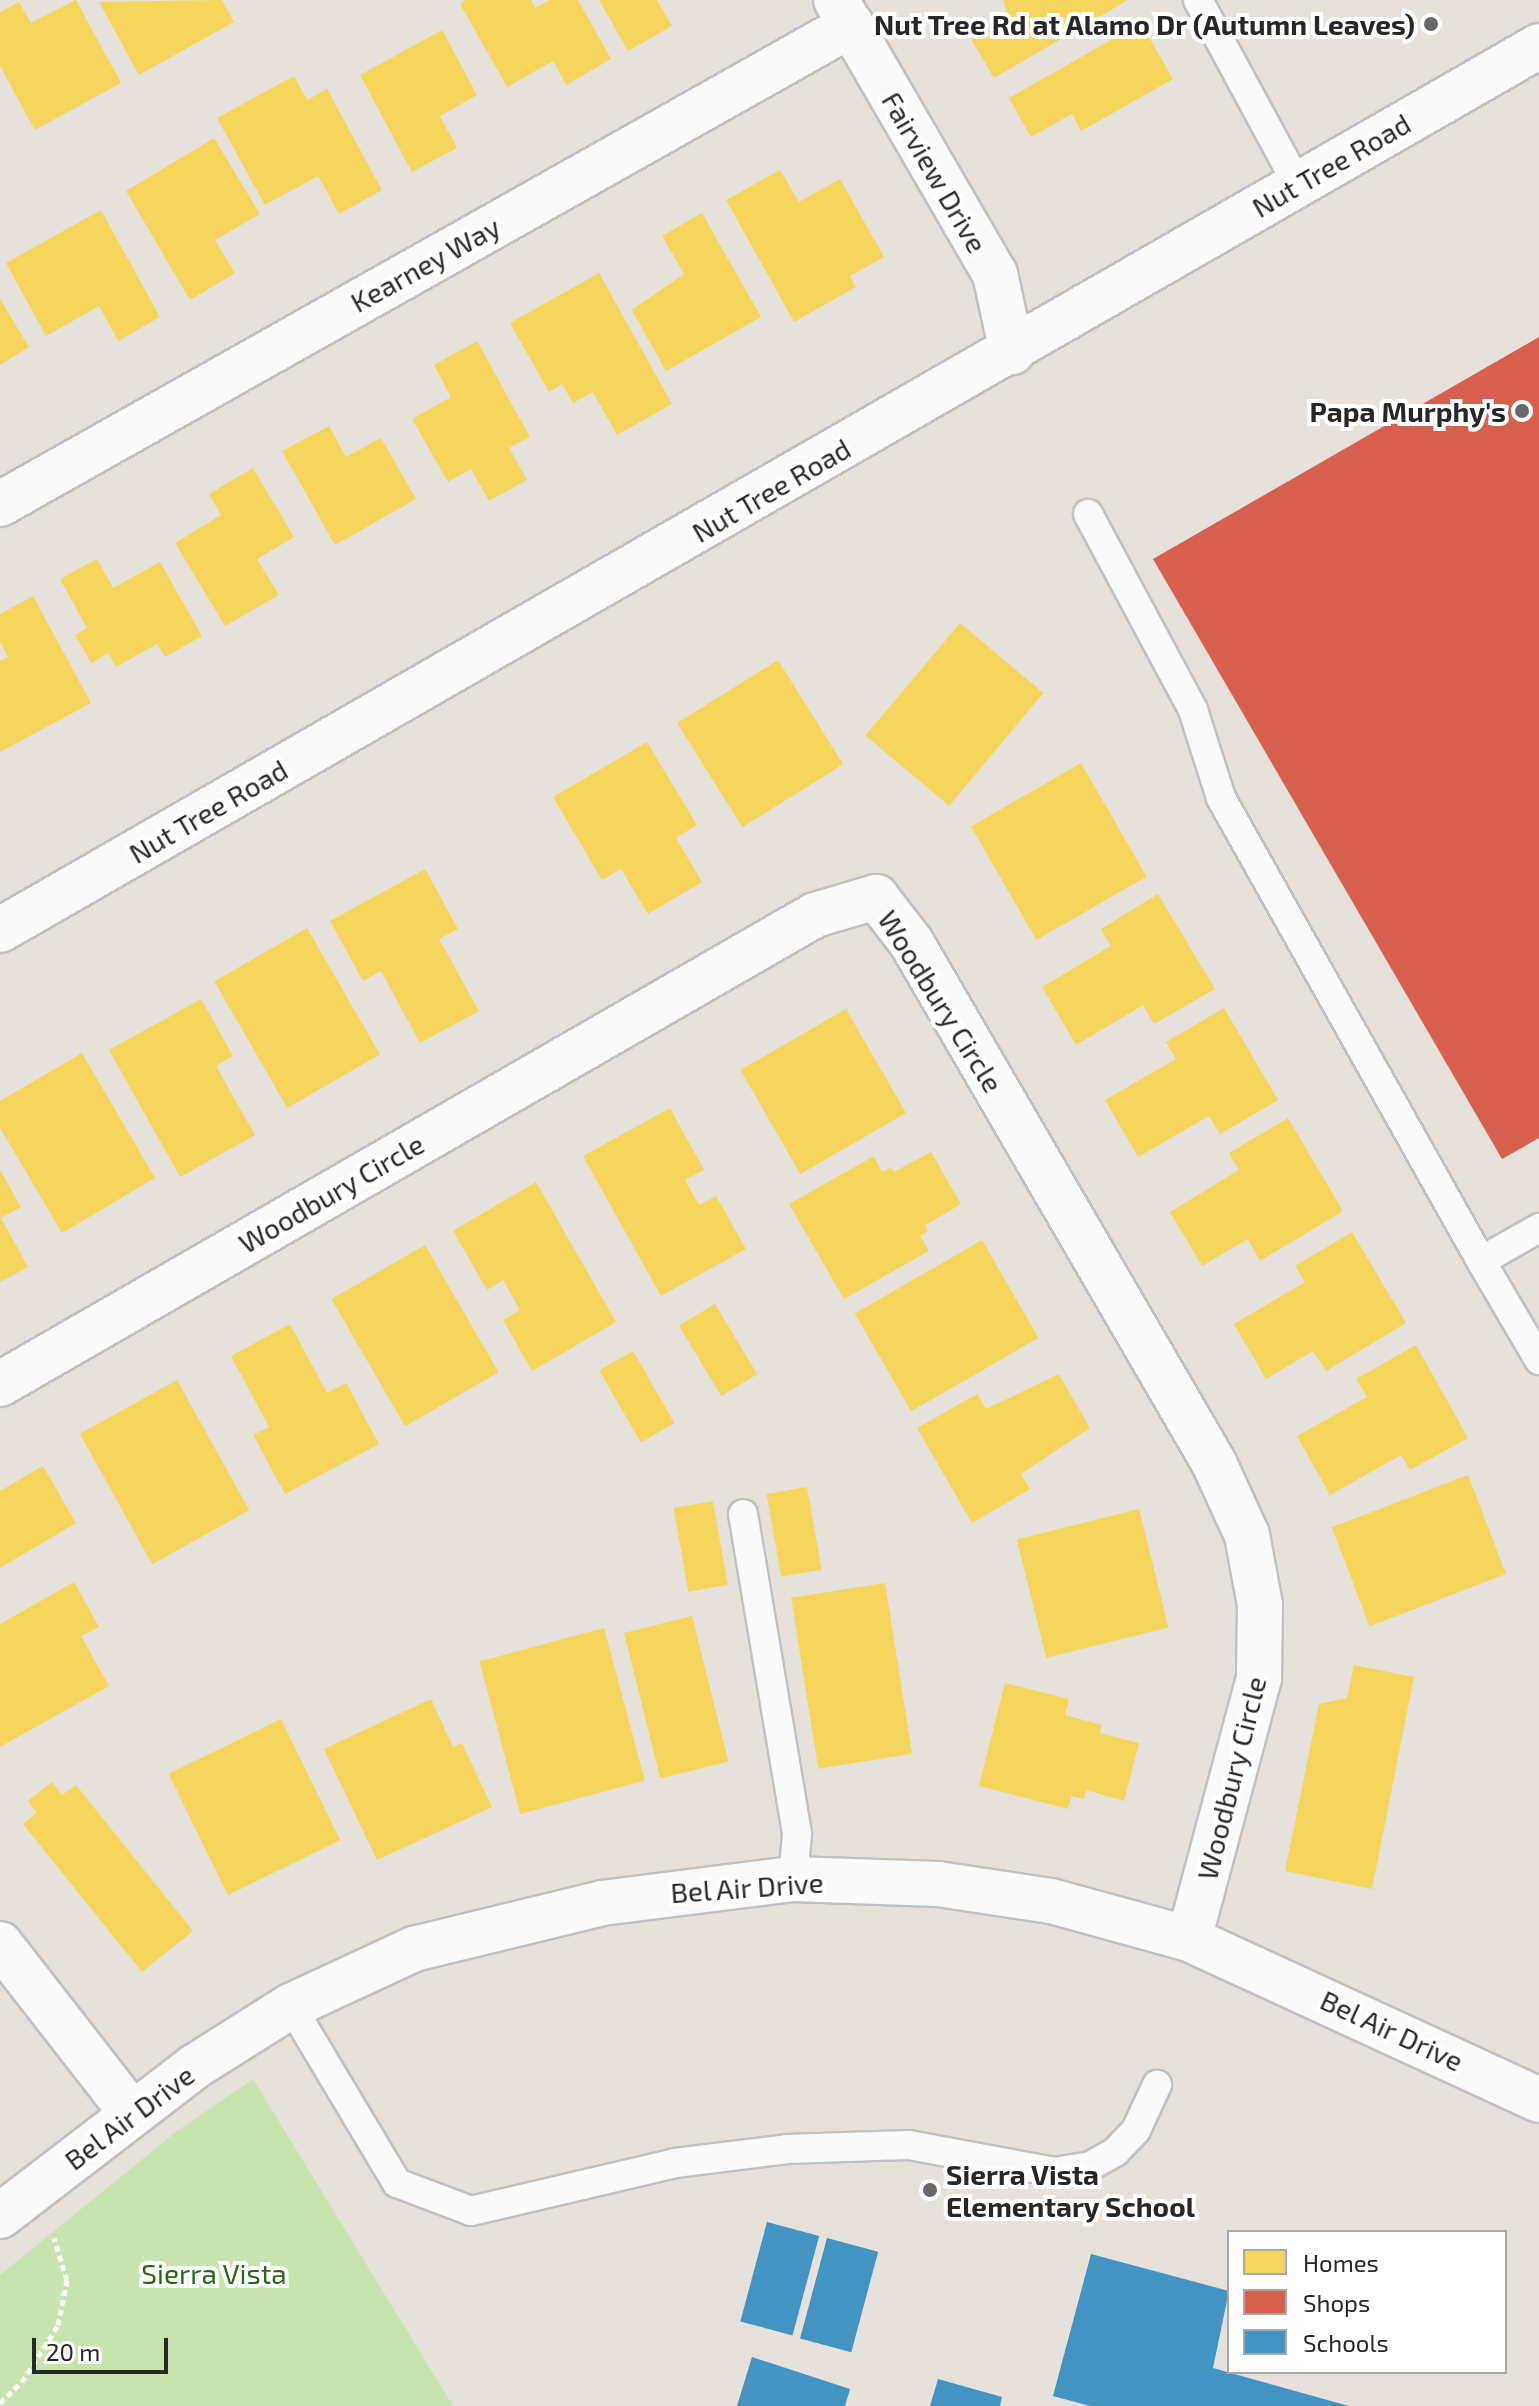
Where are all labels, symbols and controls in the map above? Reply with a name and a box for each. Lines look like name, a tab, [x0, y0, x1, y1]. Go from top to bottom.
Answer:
place label: Nut Tree Rd at Alamo Dr (Autumn Leaves)	[872, 7, 1415, 41]
marker: Nut Tree Rd at Alamo Dr (Autumn Leaves)	[1422, 15, 1440, 33]
street label: Fairview Drive	[875, 85, 995, 259]
street label: Nut Tree Road	[1246, 106, 1416, 224]
street label: Kearney Way	[344, 209, 506, 319]
place label: Papa Murphy's	[1310, 394, 1506, 428]
marker: Papa Murphy's	[1513, 402, 1531, 420]
street label: Nut Tree Road	[686, 431, 856, 549]
street label: Nut Tree Road	[123, 752, 293, 870]
street label: Woodbury Circle	[871, 904, 1011, 1098]
street label: Woodbury Circle	[232, 1126, 430, 1260]
street label: Woodbury Circle	[1189, 1673, 1273, 1883]
street label: Bel Air Drive	[668, 1865, 826, 1909]
street label: Bel Air Drive	[1315, 1982, 1469, 2078]
street label: Bel Air Drive	[57, 2057, 201, 2177]
place label: Sierra Vista Elementary School	[946, 2157, 1195, 2223]
marker: Sierra Vista Elementary School	[921, 2181, 939, 2199]
legend	[1227, 2230, 1507, 2374]
text: Homes	[1303, 2248, 1379, 2277]
park label: Sierra Vista	[141, 2256, 287, 2290]
text: Shops	[1303, 2288, 1370, 2317]
scale bar	[36, 2322, 172, 2372]
text: Schools	[1303, 2328, 1389, 2357]
text: 20 m	[46, 2337, 100, 2366]

